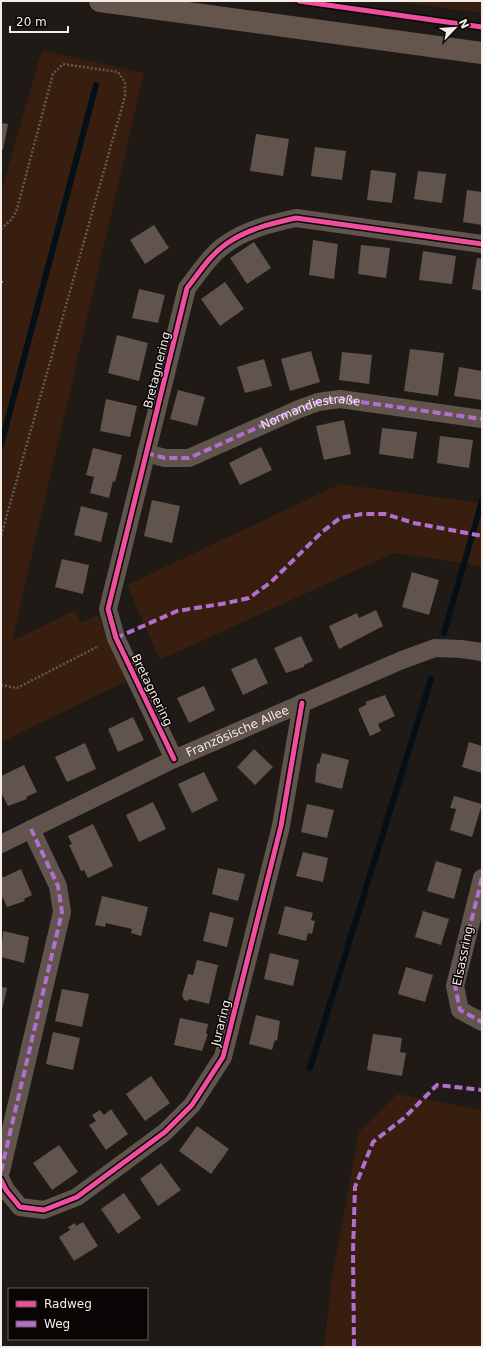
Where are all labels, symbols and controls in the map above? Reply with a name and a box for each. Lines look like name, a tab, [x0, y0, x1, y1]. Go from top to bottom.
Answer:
scale bar	[10, 8, 68, 34]
north arrow	[435, 8, 475, 48]
text: 20 m	[16, 15, 47, 29]
text: N	[456, 17, 471, 31]
street label: Bretagnering	[141, 330, 173, 410]
street label: Normandiestraße	[258, 392, 361, 432]
street label: Bretagnering	[129, 652, 175, 728]
street label: Französische Allee	[184, 703, 291, 760]
street label: Elsassring	[450, 925, 476, 987]
street label: Juraring	[208, 999, 233, 1048]
legend	[8, 1288, 148, 1340]
text: Radweg	[44, 1297, 92, 1311]
text: Weg	[44, 1317, 70, 1331]

